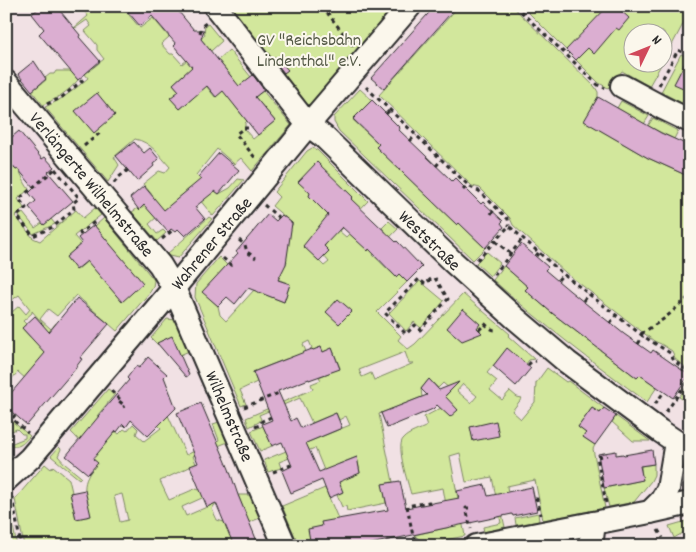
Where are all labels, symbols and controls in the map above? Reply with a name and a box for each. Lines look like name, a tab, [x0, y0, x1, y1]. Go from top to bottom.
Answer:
north arrow	[624, 22, 674, 72]
park label: GV "Reichsbahn Lindenthal" e.V.	[257, 29, 361, 75]
text: N	[646, 31, 666, 50]
street label: Verlängerte Wilhelmstraße	[22, 108, 158, 264]
street label: Wahrener Straße	[166, 193, 259, 297]
street label: Weststraße	[391, 206, 465, 278]
street label: Wilhelmstraße	[197, 368, 258, 466]

